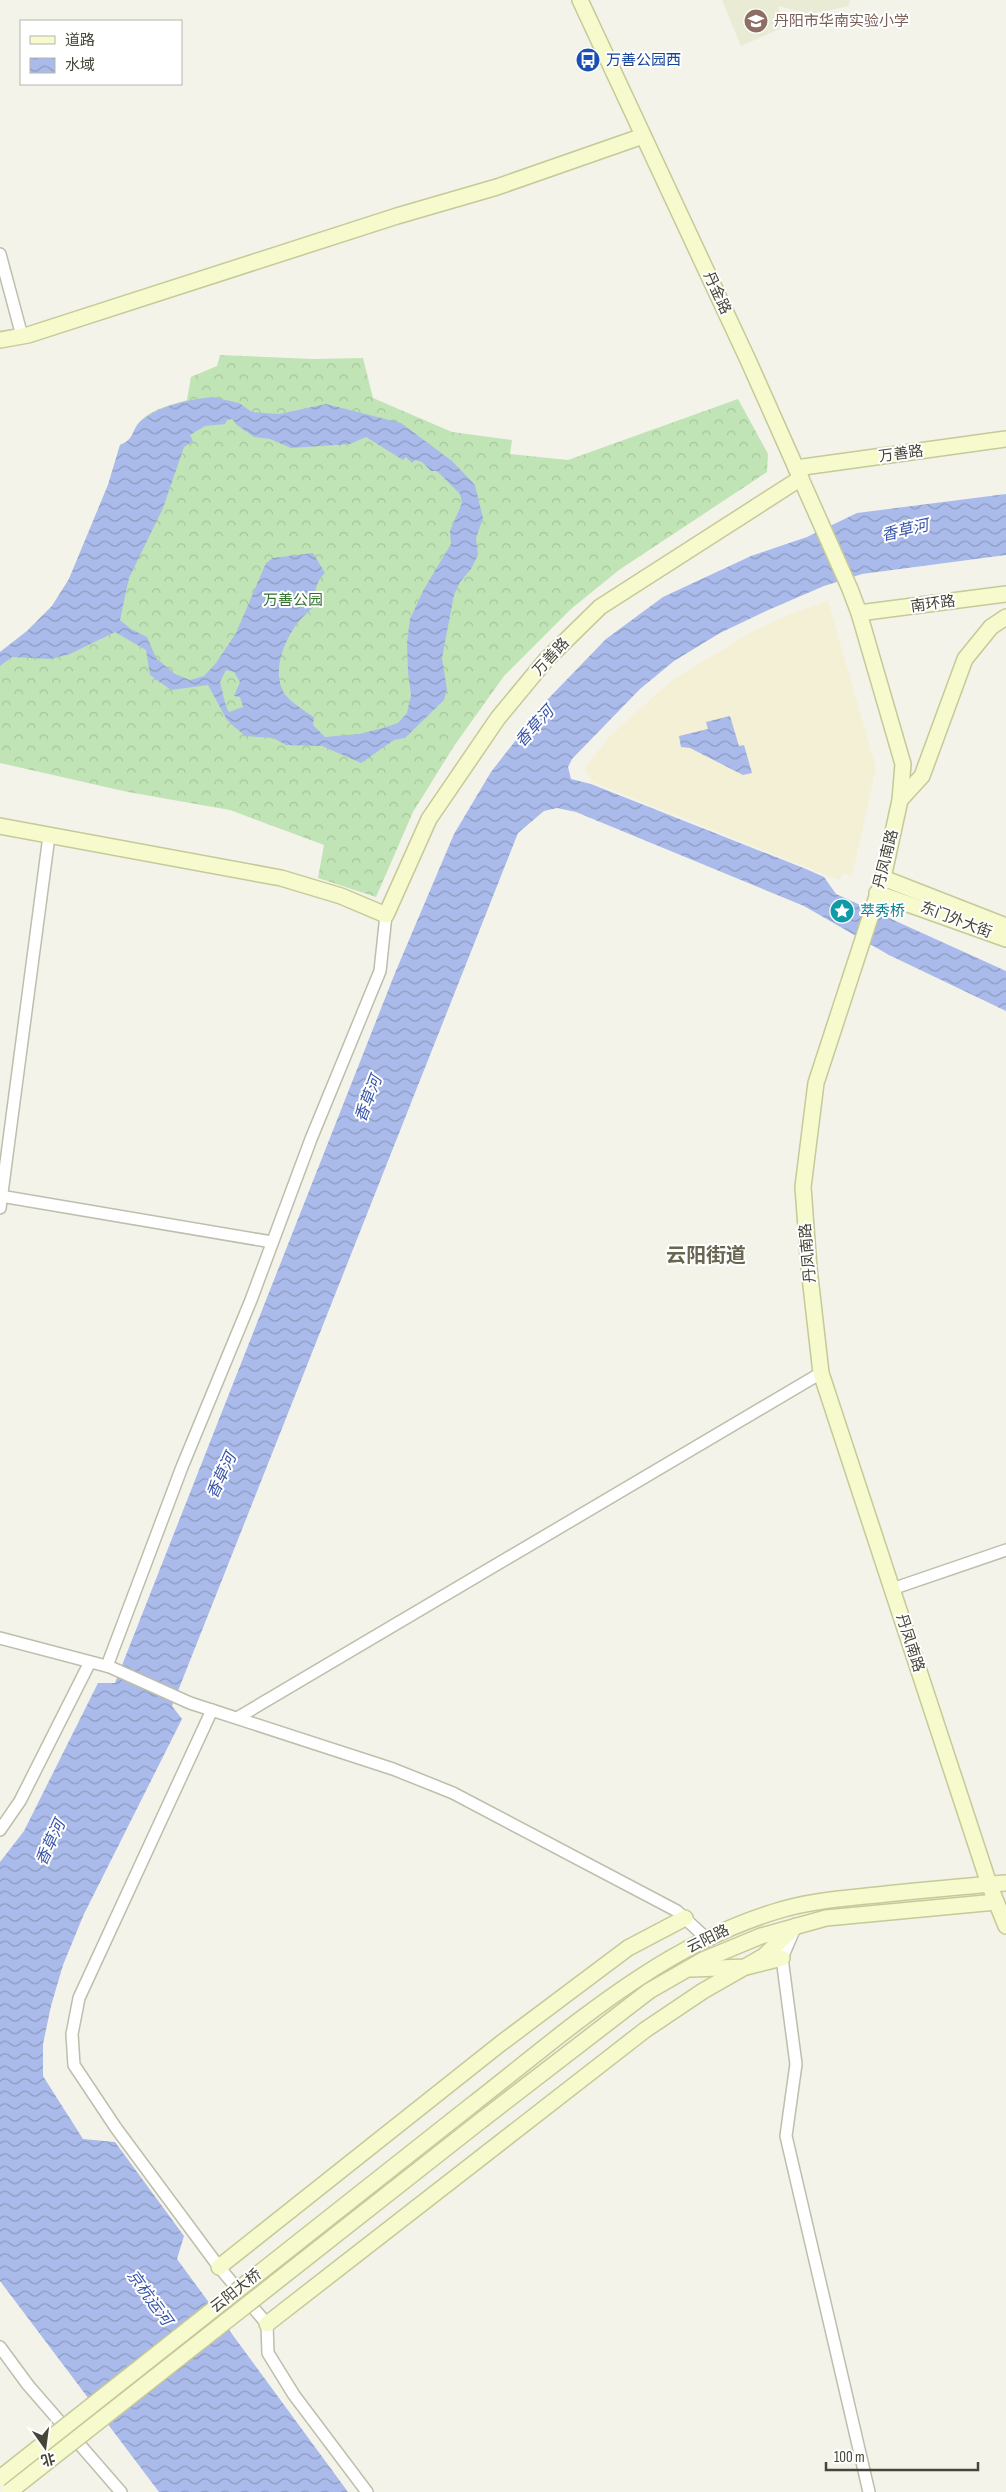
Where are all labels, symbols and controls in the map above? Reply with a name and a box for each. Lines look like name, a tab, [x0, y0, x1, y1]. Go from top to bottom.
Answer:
school or university icon: 丹阳市华南实验小学	[743, 8, 769, 34]
place label: 丹阳市华南实验小学	[774, 12, 909, 31]
legend	[20, 20, 182, 85]
text: 道路	[65, 31, 95, 50]
bus stop icon: 万善公园西	[575, 47, 601, 73]
place label: 万善公园西	[606, 51, 681, 70]
text: 水域	[65, 56, 95, 75]
street label: 丹金路	[699, 269, 735, 317]
street label: 万善路	[877, 441, 925, 467]
water label: 香草河	[879, 516, 933, 546]
park label: 万善公园	[263, 591, 323, 610]
street label: 南环路	[909, 591, 957, 617]
street label: 万善路	[529, 634, 573, 680]
water label: 香草河	[512, 701, 560, 751]
street label: 丹凤南路	[870, 828, 902, 890]
place icon: 萃秀桥	[829, 898, 855, 924]
street label: 东门外大街	[918, 898, 994, 942]
place label: 萃秀桥	[860, 902, 905, 921]
water label: 香草河	[352, 1070, 388, 1125]
street label: 丹凤南路	[796, 1222, 820, 1284]
district label: 云阳街道	[666, 1244, 746, 1268]
water label: 香草河	[203, 1448, 242, 1502]
street label: 丹凤南路	[892, 1612, 928, 1674]
water label: 香草河	[32, 1815, 71, 1869]
street label: 云阳路	[684, 1921, 732, 1957]
street label: 云阳大桥	[207, 2265, 265, 2317]
water label: 京杭运河	[123, 2267, 177, 2332]
north arrow	[20, 2422, 70, 2472]
scale bar	[826, 2440, 978, 2472]
text: 100 m	[834, 2448, 865, 2467]
text: 北	[39, 2449, 57, 2469]

